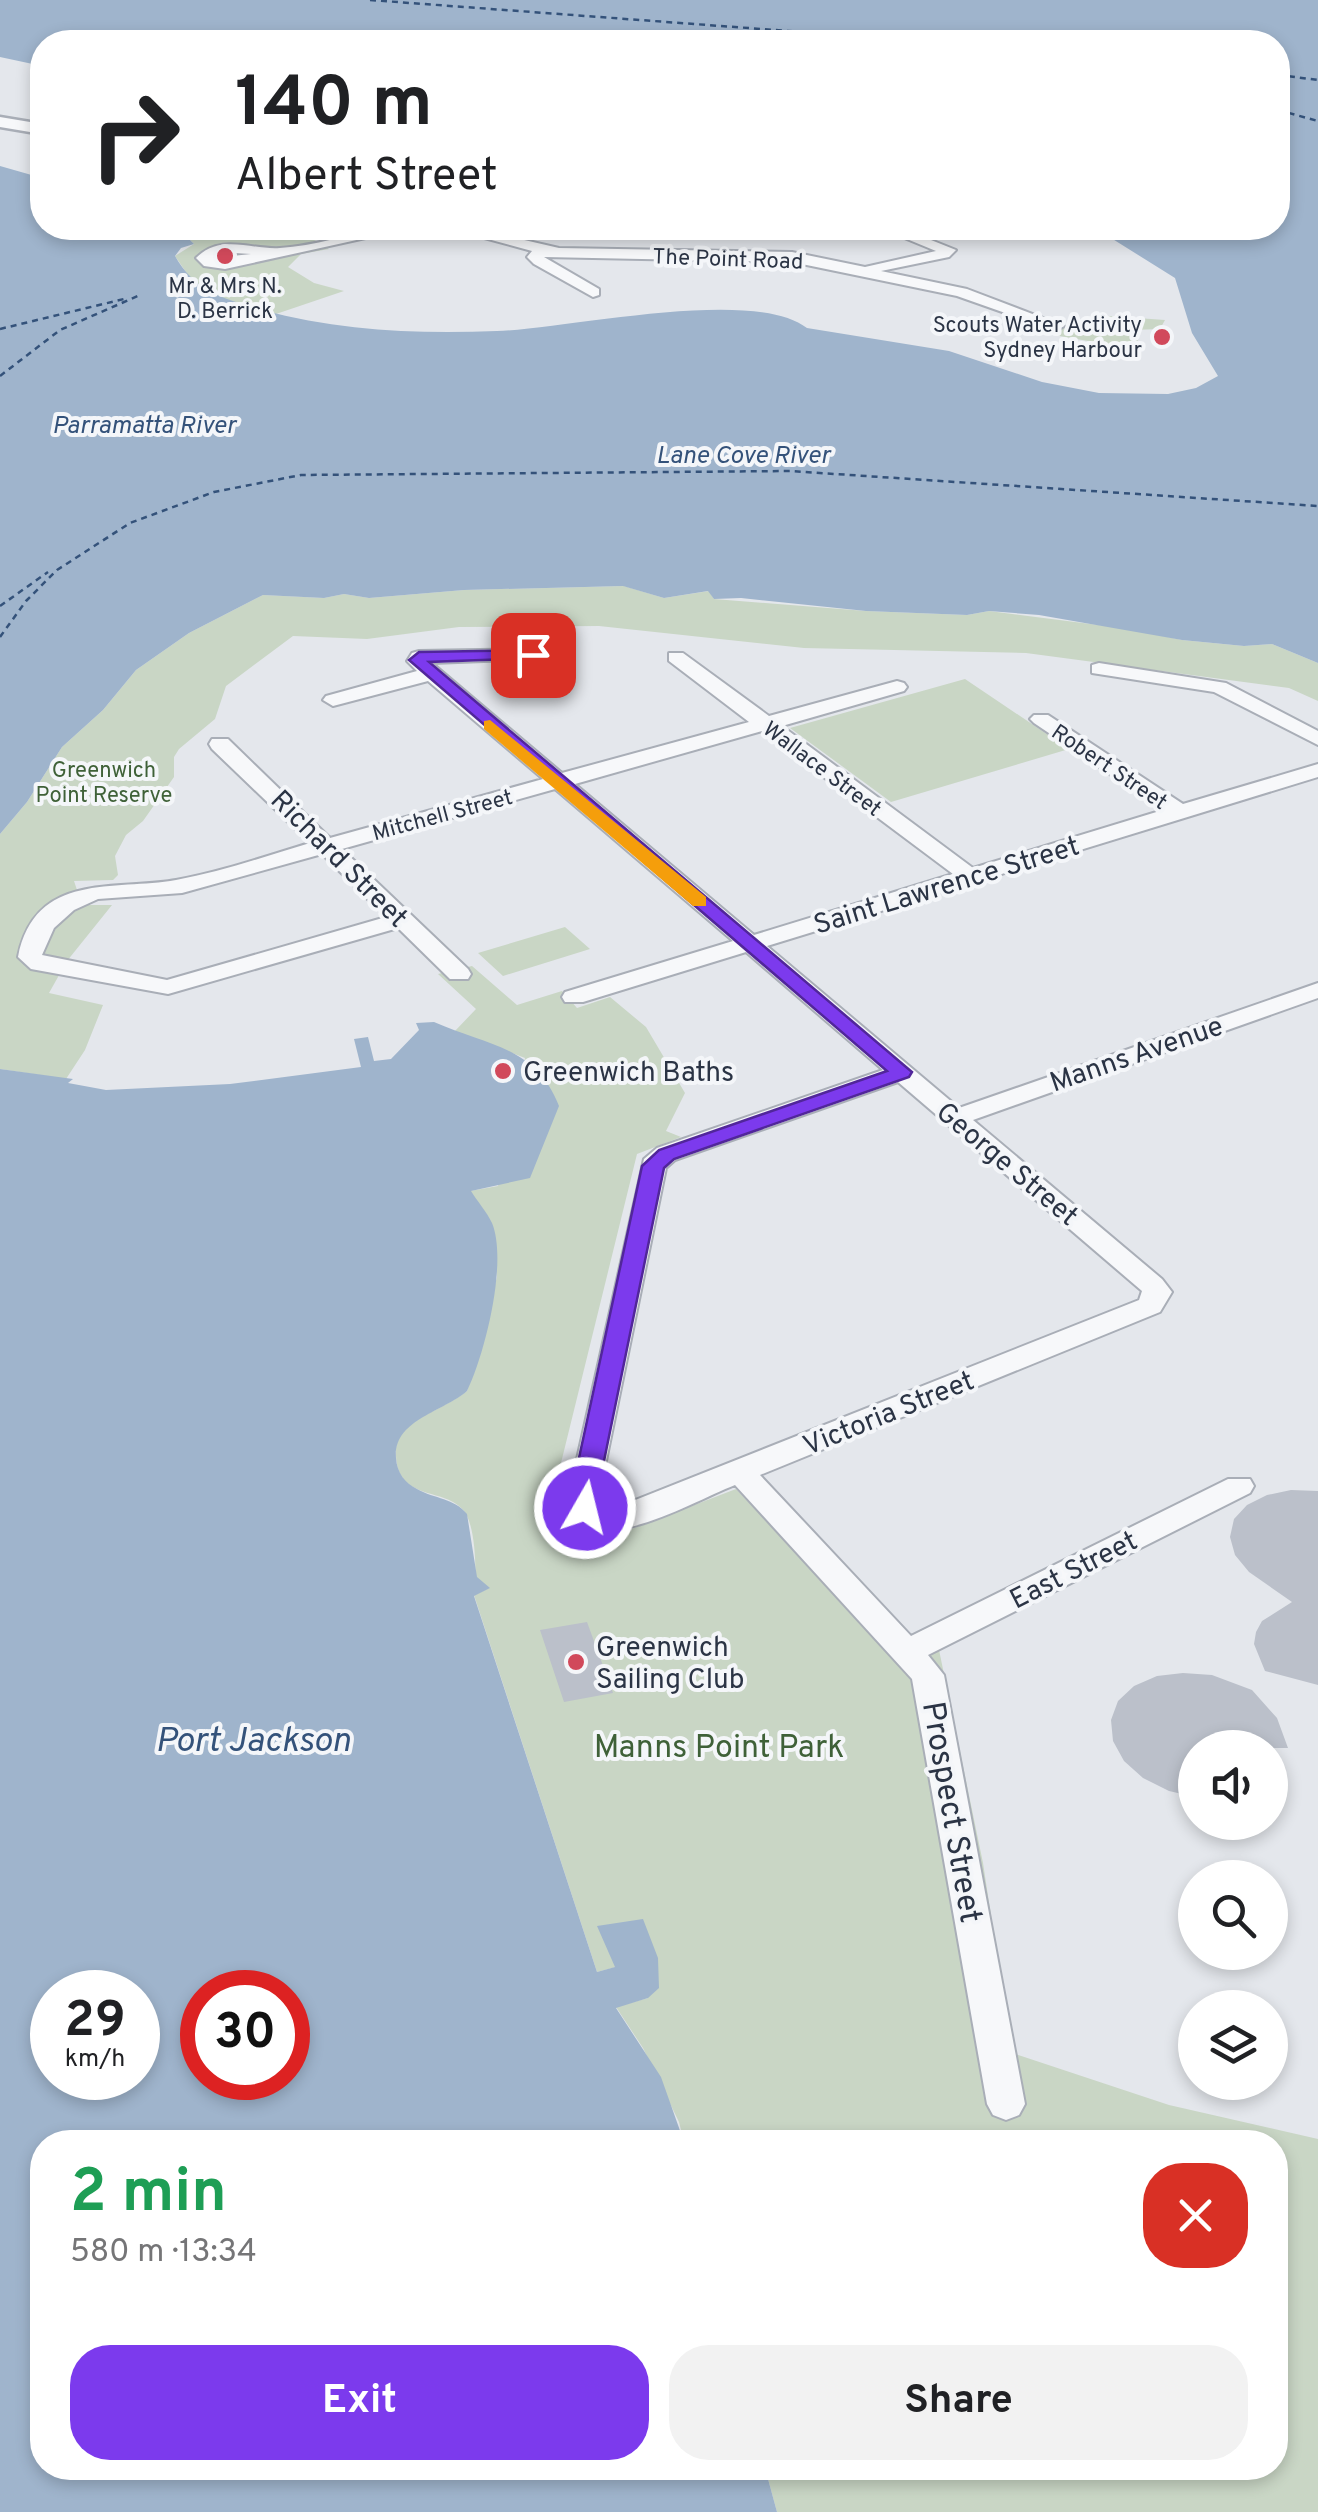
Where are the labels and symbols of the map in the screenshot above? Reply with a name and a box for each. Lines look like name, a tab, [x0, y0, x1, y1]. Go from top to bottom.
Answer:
street label: The Point Road	[652, 244, 804, 277]
marker: Mr & Mrs N. D. Berrick	[214, 245, 236, 267]
place label: Mr & Mrs N. D. Berrick	[168, 274, 282, 326]
place label: Scouts Water Activity Sydney Harbour	[933, 313, 1142, 365]
marker: Scouts Water Activity Sydney Harbour	[1151, 326, 1173, 348]
water label: Parramatta River	[52, 411, 238, 443]
water label: Lane Cove River	[656, 441, 832, 473]
pin	[491, 613, 576, 698]
street label: Wallace Street	[757, 717, 886, 823]
street label: Robert Street	[1045, 719, 1172, 817]
park label: Greenwich Point Reserve	[36, 758, 172, 810]
street label: Richard Street	[261, 784, 414, 937]
street label: Mitchell Street	[370, 785, 516, 848]
street label: Saint Lawrence Street	[810, 829, 1084, 944]
street label: Manns Avenue	[1046, 1009, 1228, 1102]
place label: Greenwich Baths	[523, 1056, 734, 1092]
marker: Greenwich Baths	[492, 1060, 514, 1082]
street label: George Street	[928, 1095, 1085, 1235]
street label: Victoria Street	[798, 1364, 980, 1465]
position arrow	[533, 1456, 637, 1560]
street label: East Street	[1005, 1524, 1144, 1619]
place label: Greenwich Sailing Club	[596, 1631, 745, 1699]
marker: Greenwich Sailing Club	[565, 1651, 587, 1673]
street label: Prospect Street	[911, 1699, 989, 1926]
water label: Port Jackson	[155, 1720, 351, 1764]
park label: Manns Point Park	[594, 1729, 844, 1769]
speed limit sign: 30	[180, 1970, 310, 2100]

